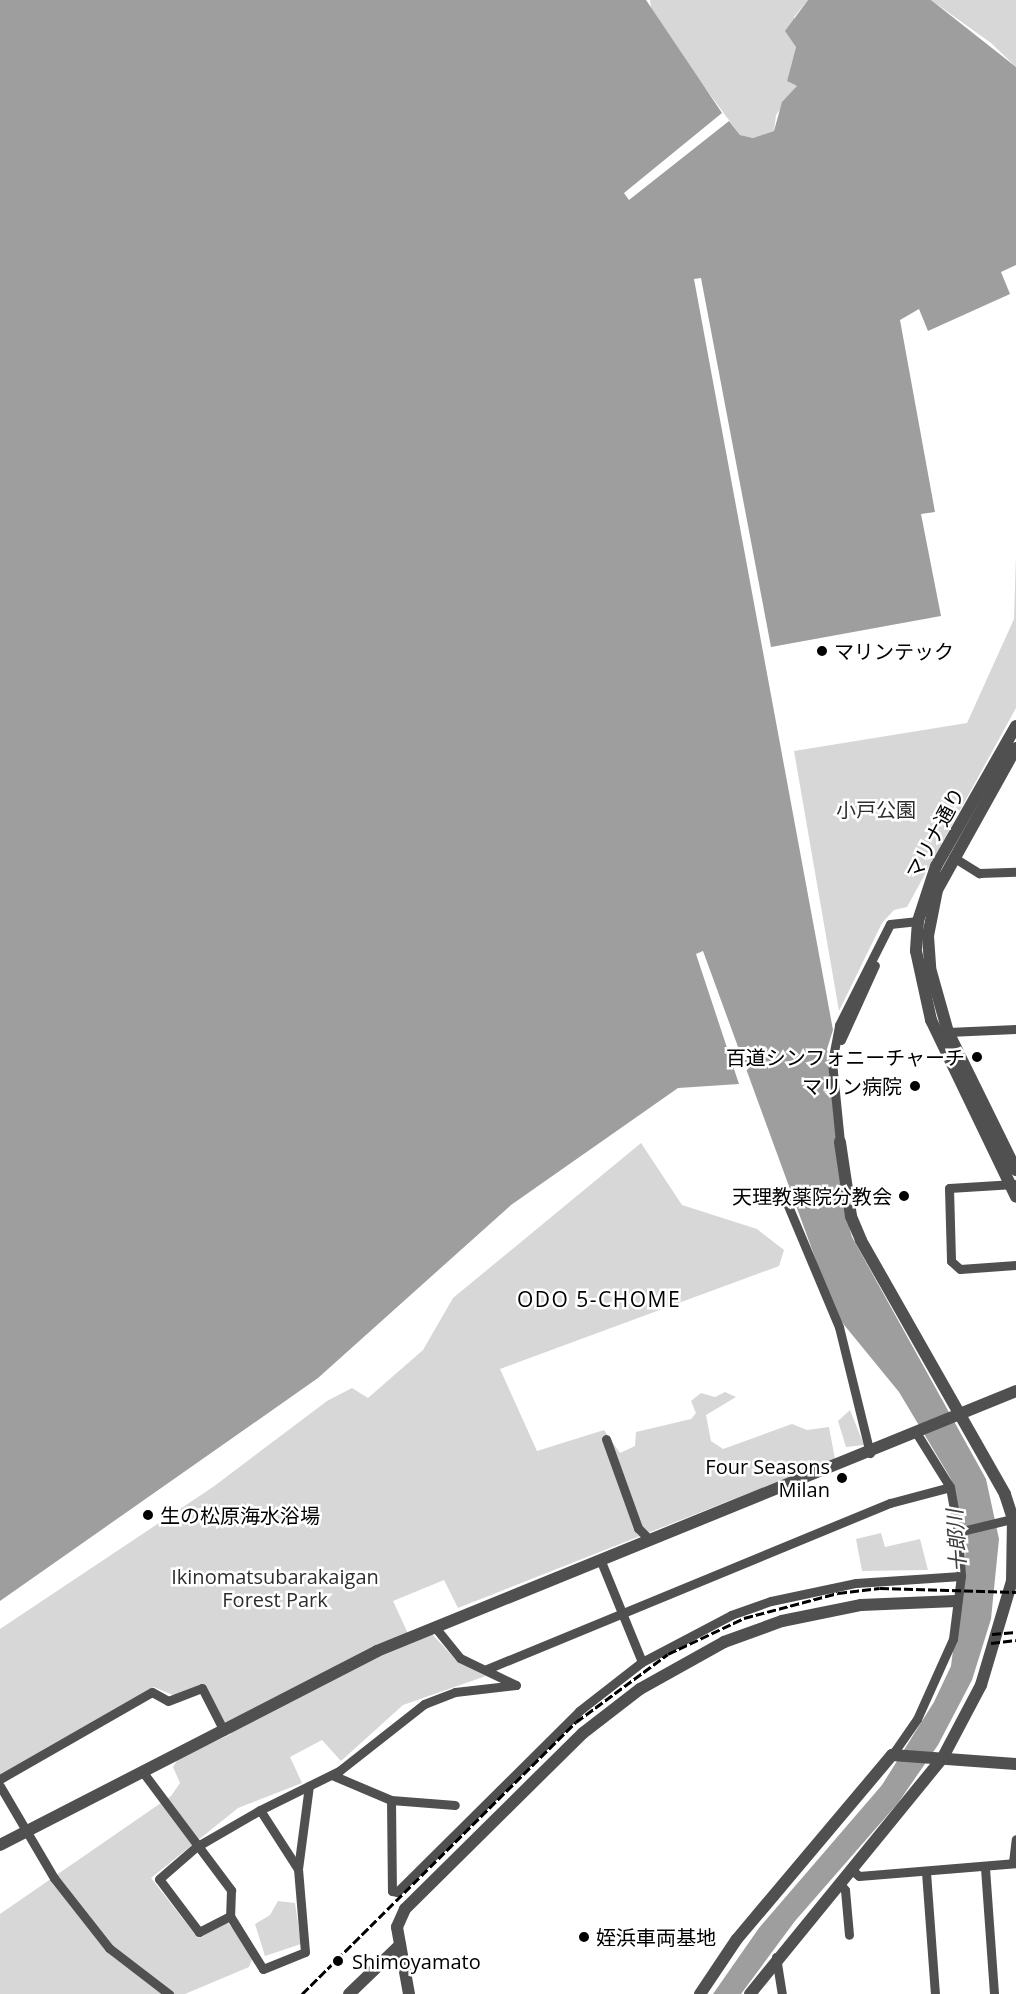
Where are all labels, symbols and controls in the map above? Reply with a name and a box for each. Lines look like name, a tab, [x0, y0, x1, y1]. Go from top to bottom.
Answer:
place label: マリンテック	[834, 639, 954, 663]
marker: マリンテック	[815, 644, 829, 658]
street label: マリナ通り	[901, 783, 969, 883]
park label: 小戸公園	[836, 797, 916, 821]
place label: 百道シンフォニーチャーチ	[725, 1045, 965, 1069]
marker: 百道シンフォニーチャーチ	[970, 1050, 984, 1064]
place label: マリン病院	[802, 1074, 902, 1098]
marker: マリン病院	[906, 1077, 924, 1095]
place label: 天理教薬院分教会	[732, 1184, 892, 1208]
marker: 天理教薬院分教会	[897, 1189, 911, 1203]
district label: ODO 5-CHOME	[517, 1286, 681, 1312]
place label: Four Seasons Milan	[705, 1454, 830, 1501]
marker: Four Seasons Milan	[835, 1471, 849, 1485]
place label: 生の松原海水浴場	[160, 1503, 320, 1527]
marker: 生の松原海水浴場	[141, 1508, 155, 1522]
water label: 十郎川	[941, 1509, 971, 1573]
park label: Ikinomatsubarakaigan Forest Park	[171, 1564, 379, 1611]
place label: 姪浜車両基地	[596, 1925, 716, 1949]
marker: 姪浜車両基地	[577, 1930, 591, 1944]
place label: Shimoyamato	[352, 1949, 481, 1973]
marker: Shimoyamato	[329, 1952, 347, 1970]

